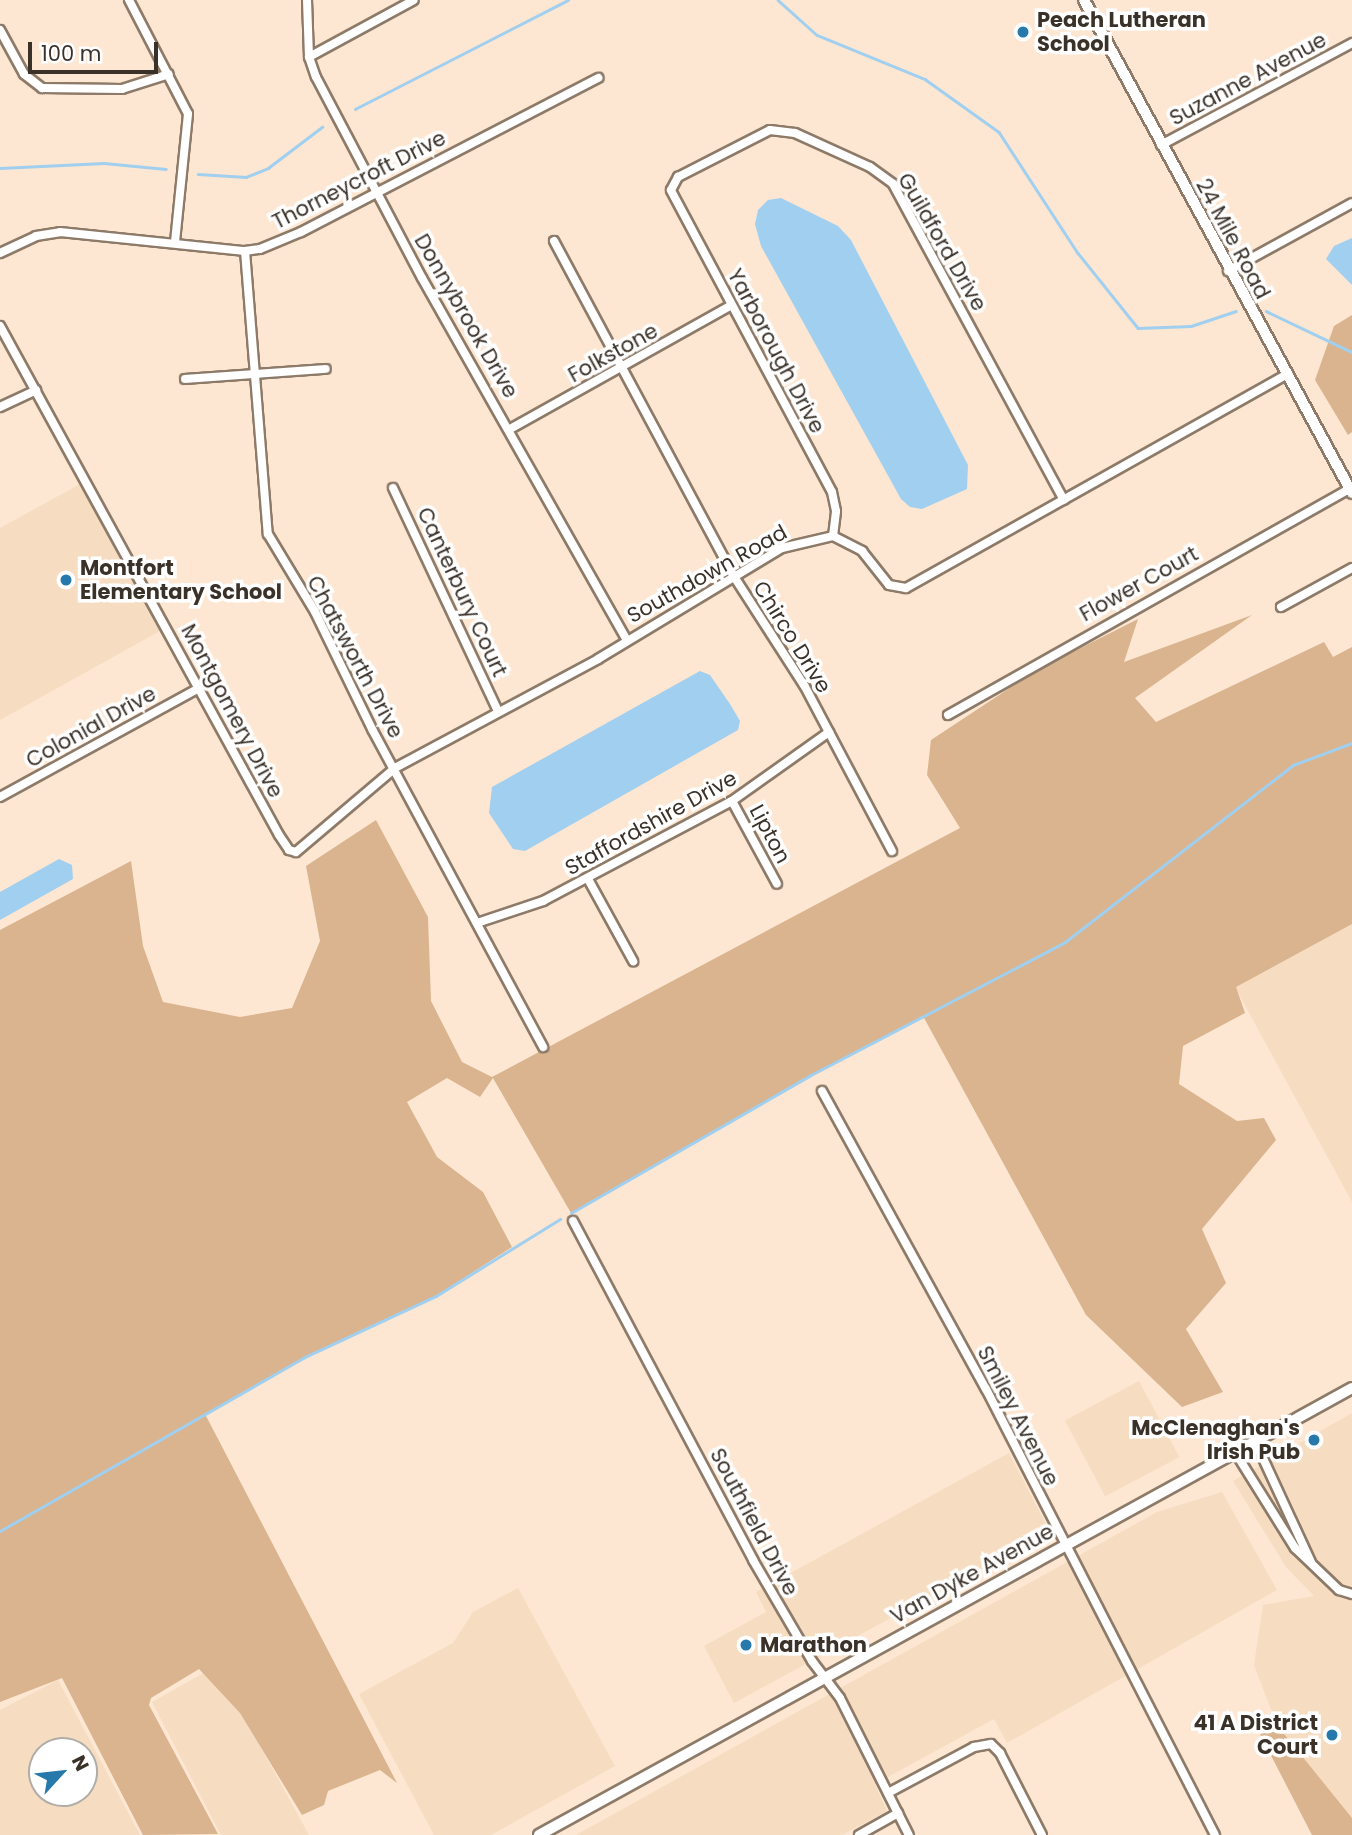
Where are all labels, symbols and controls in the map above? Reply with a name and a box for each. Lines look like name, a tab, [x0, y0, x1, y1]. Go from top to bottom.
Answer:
place label: Peach Lutheran School	[1037, 7, 1206, 57]
marker: Peach Lutheran School	[1015, 24, 1031, 40]
street label: Suzanne Avenue	[1165, 27, 1331, 131]
scale bar	[32, 28, 161, 72]
text: 100 m	[41, 39, 101, 68]
street label: Thorneycroft Drive	[268, 125, 450, 235]
street label: Guildford Drive	[892, 169, 992, 315]
street label: 24 Mile Road	[1191, 175, 1275, 303]
street label: Donnybrook Drive	[409, 230, 523, 402]
street label: Yarborough Drive	[722, 265, 830, 437]
street label: Folkstone	[564, 318, 662, 388]
street label: Canterbury Court	[412, 503, 512, 681]
street label: Southdown Road	[623, 520, 791, 628]
street label: Flower Court	[1075, 541, 1203, 627]
place label: Montfort Elementary School	[80, 555, 282, 605]
street label: Chatsworth Drive	[302, 571, 408, 743]
marker: Montfort Elementary School	[58, 572, 74, 588]
street label: Chirco Drive	[748, 576, 836, 698]
street label: Montgomery Drive	[176, 620, 288, 802]
street label: Colonial Drive	[22, 681, 160, 773]
street label: Staffordshire Drive	[561, 765, 741, 881]
street label: Lipton	[744, 800, 796, 868]
street label: Smiley Avenue	[972, 1342, 1064, 1490]
place label: McClenaghan's Irish Pub	[1131, 1415, 1300, 1465]
marker: McClenaghan's Irish Pub	[1306, 1432, 1322, 1448]
street label: Southfield Drive	[705, 1444, 803, 1600]
street label: Van Dyke Avenue	[886, 1519, 1058, 1629]
place label: Marathon	[760, 1632, 867, 1658]
marker: Marathon	[738, 1637, 754, 1653]
place label: 41 A District Court	[1193, 1710, 1318, 1760]
marker: 41 A District Court	[1324, 1727, 1340, 1743]
north arrow	[28, 1737, 98, 1807]
text: N	[65, 1751, 96, 1776]

